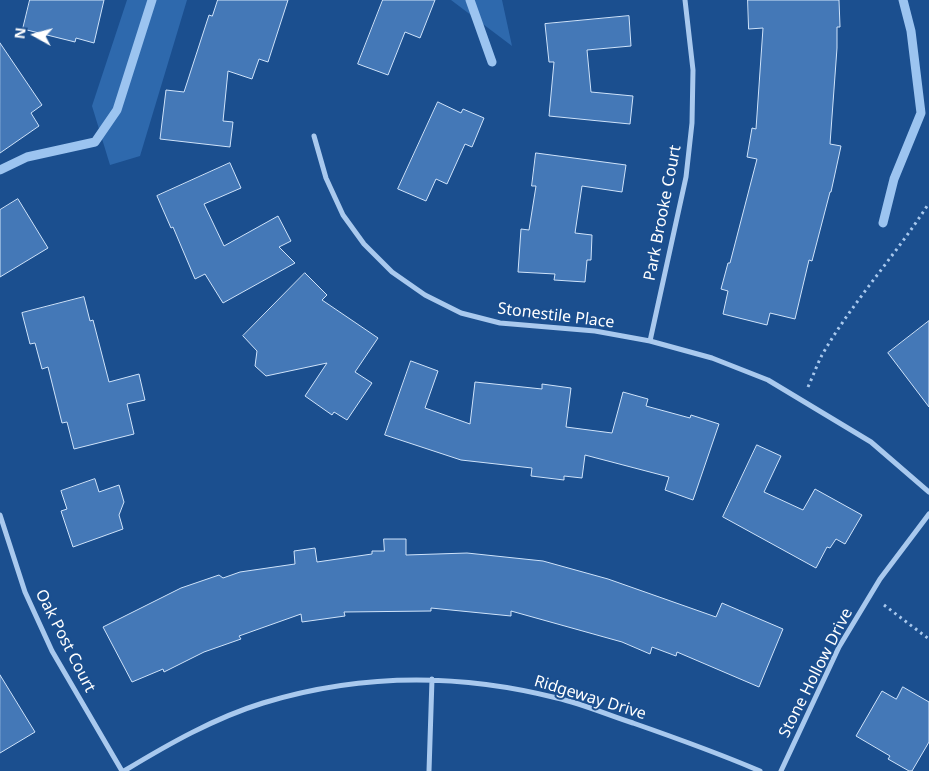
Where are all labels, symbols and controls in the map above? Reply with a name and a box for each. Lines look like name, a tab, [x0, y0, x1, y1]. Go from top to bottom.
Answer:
north arrow	[10, 10, 60, 60]
text: N	[9, 26, 30, 40]
street label: Park Brooke Court	[640, 144, 686, 282]
street label: Stonestile Place	[497, 299, 615, 333]
street label: Oak Post Court	[31, 586, 99, 696]
street label: Stone Hollow Drive	[775, 605, 857, 741]
street label: Ridgeway Drive	[532, 672, 648, 724]

